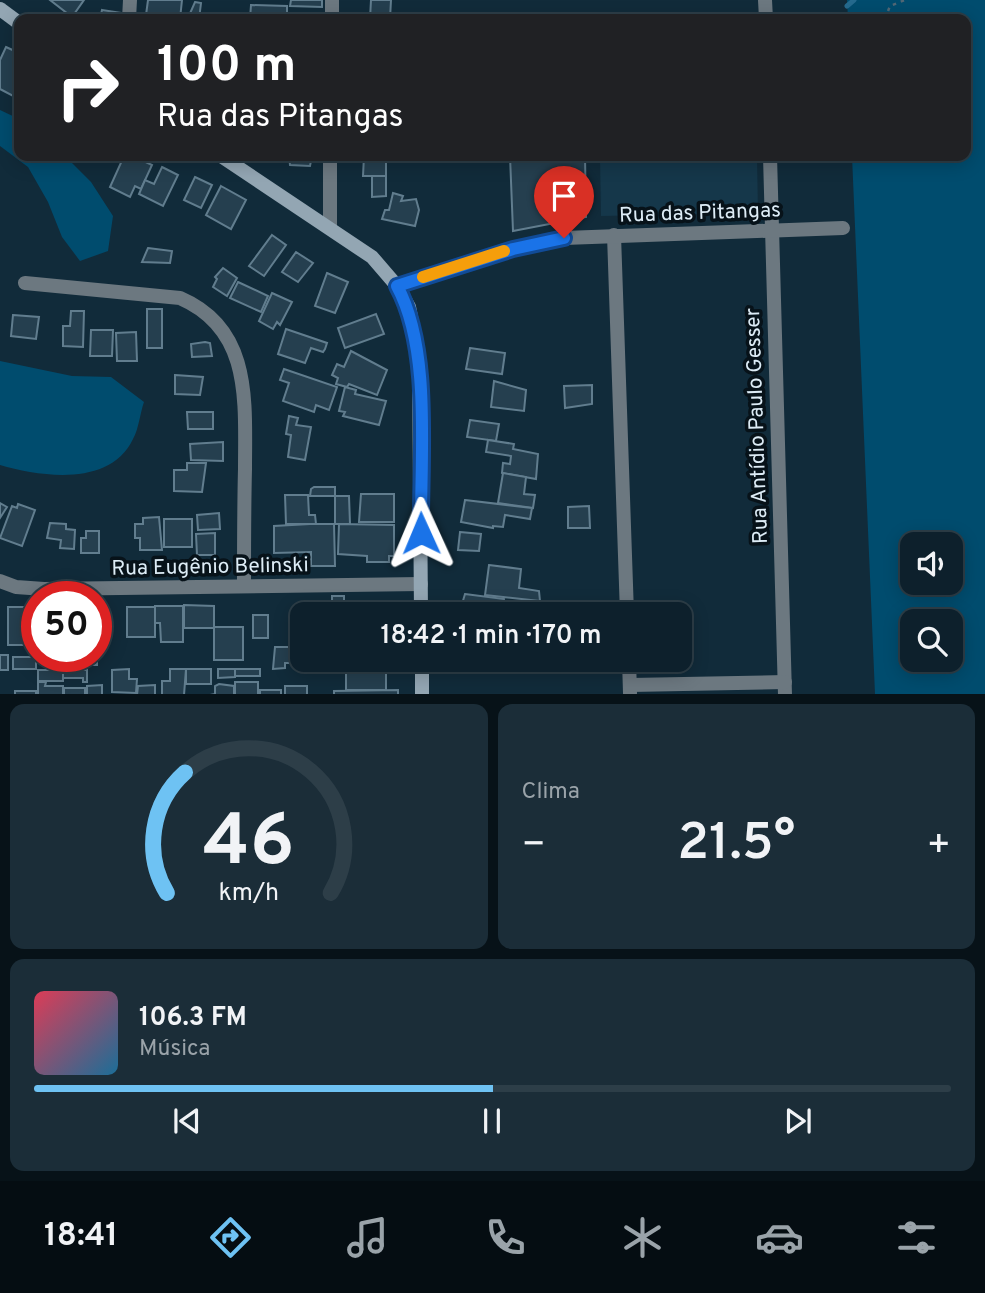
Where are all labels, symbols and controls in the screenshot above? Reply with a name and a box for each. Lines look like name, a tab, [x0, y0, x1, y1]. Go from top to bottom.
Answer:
text: 100 m	[157, 37, 296, 99]
icon: right	[42, 42, 133, 133]
text: Rua das Pitangas	[157, 98, 404, 138]
pin	[534, 166, 594, 238]
icon: arrive	[545, 177, 583, 215]
street label: Rua das Pitangas	[619, 197, 781, 230]
street label: Rua Antídio Paulo Gesser	[740, 307, 775, 544]
position arrow	[384, 496, 458, 570]
map controls	[900, 532, 963, 672]
button: sound	[900, 532, 963, 595]
street label: Rua Eugênio Belinski	[111, 552, 309, 583]
speed limit sign: 50	[21, 581, 112, 672]
button: search	[900, 609, 963, 672]
text: 18:42 · 1 min · 170 m	[380, 620, 602, 653]
text: Clima	[522, 778, 580, 807]
text: 46	[203, 799, 295, 891]
text: 21.5°	[677, 812, 795, 878]
text: −	[522, 822, 546, 871]
text: +	[926, 822, 951, 871]
text: km/h	[218, 877, 279, 909]
text: 106.3 FM	[139, 1002, 247, 1035]
text: Música	[139, 1035, 210, 1064]
icon: previous	[168, 1102, 206, 1140]
icon: pause	[473, 1102, 511, 1140]
icon: next	[779, 1102, 817, 1140]
icon: directions	[206, 1213, 255, 1262]
icon: music	[343, 1213, 392, 1262]
icon: phone	[481, 1213, 530, 1262]
icon: climate	[618, 1213, 667, 1262]
icon: car	[755, 1213, 804, 1262]
icon: filters	[892, 1213, 941, 1262]
text: 18:41	[44, 1217, 118, 1257]

